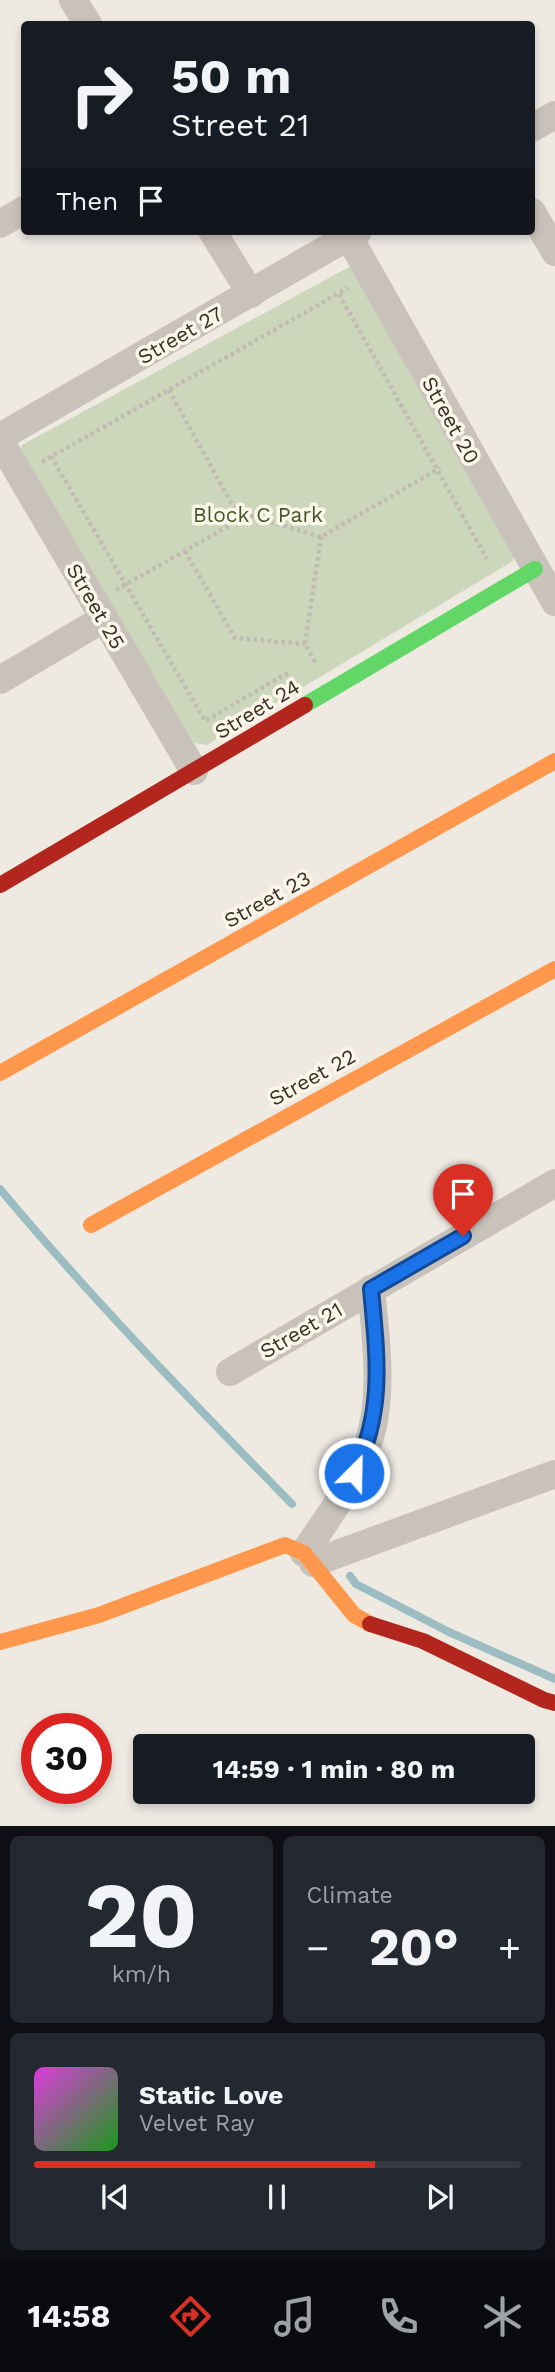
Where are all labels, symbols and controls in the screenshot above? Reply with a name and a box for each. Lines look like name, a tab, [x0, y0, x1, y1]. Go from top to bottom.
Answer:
text: 50 m	[171, 47, 291, 105]
icon: right	[56, 49, 147, 140]
text: Street 21	[171, 106, 309, 144]
icon: arrive	[132, 182, 170, 220]
text: Then	[56, 186, 118, 216]
street label: Street 27	[133, 301, 227, 369]
street label: Street 20	[417, 372, 485, 468]
park label: Block C Park	[193, 502, 323, 527]
street label: Street 25	[61, 559, 131, 653]
street label: Street 24	[210, 674, 304, 744]
street label: Street 23	[219, 865, 315, 933]
street label: Street 22	[264, 1043, 360, 1111]
pin	[433, 1164, 493, 1236]
icon: arrive	[444, 1175, 482, 1213]
street label: Street 21	[255, 1296, 347, 1364]
position arrow	[317, 1436, 391, 1510]
speed limit sign: 30	[21, 1713, 112, 1804]
text: 14:59 · 1 min · 80 m	[213, 1754, 455, 1784]
text: 20	[85, 1862, 198, 1969]
text: Climate	[307, 1882, 393, 1909]
text: 20°	[369, 1917, 459, 1978]
text: −	[307, 1926, 329, 1970]
text: +	[498, 1926, 521, 1970]
text: km/h	[112, 1961, 171, 1988]
text: Static Love	[139, 2080, 283, 2110]
text: Velvet Ray	[139, 2110, 255, 2137]
icon: previous	[96, 2178, 134, 2216]
icon: pause	[258, 2178, 296, 2216]
icon: next	[421, 2178, 459, 2216]
icon: directions	[166, 2292, 215, 2341]
icon: music	[270, 2292, 319, 2341]
icon: phone	[374, 2292, 423, 2341]
icon: climate	[478, 2292, 527, 2341]
text: 14:58	[28, 2297, 110, 2335]

